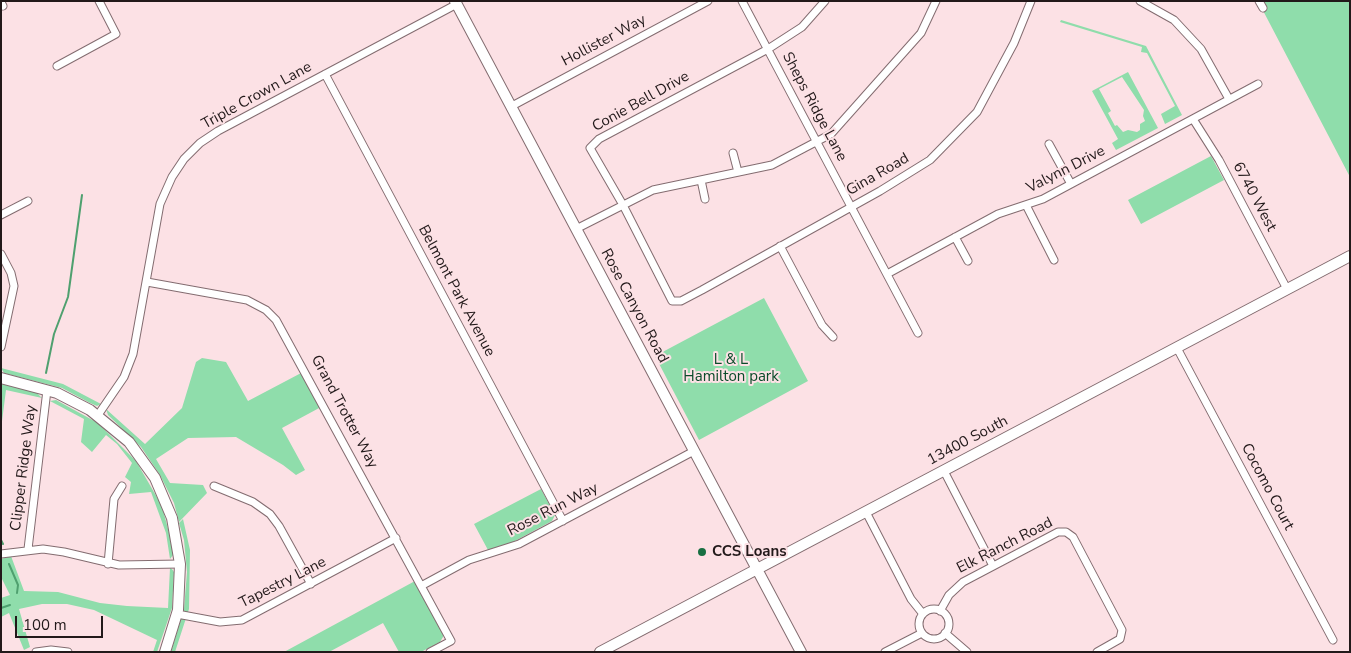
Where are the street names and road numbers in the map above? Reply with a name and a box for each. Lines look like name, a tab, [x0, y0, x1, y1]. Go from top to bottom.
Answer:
street label: Hollister Way	[559, 11, 649, 71]
street label: Sheps Ridge Lane	[778, 49, 850, 165]
street label: Triple Crown Lane	[199, 58, 315, 134]
street label: Conie Bell Drive	[589, 68, 693, 136]
street label: Valynn Drive	[1024, 142, 1108, 198]
street label: Gina Road	[843, 150, 913, 200]
street label: 6740 West	[1228, 159, 1280, 235]
street label: Belmont Park Avenue	[414, 222, 498, 360]
street label: Rose Canyon Road	[596, 246, 672, 366]
street label: Grand Trotter Way	[307, 352, 381, 472]
street label: Clipper Ridge Way	[7, 404, 41, 532]
street label: 13400 South	[925, 412, 1011, 470]
street label: Cocomo Court	[1237, 441, 1297, 533]
street label: Rose Run Way	[505, 479, 601, 541]
street label: Elk Ranch Road	[954, 514, 1056, 578]
street label: Tapestry Lane	[237, 553, 329, 613]

